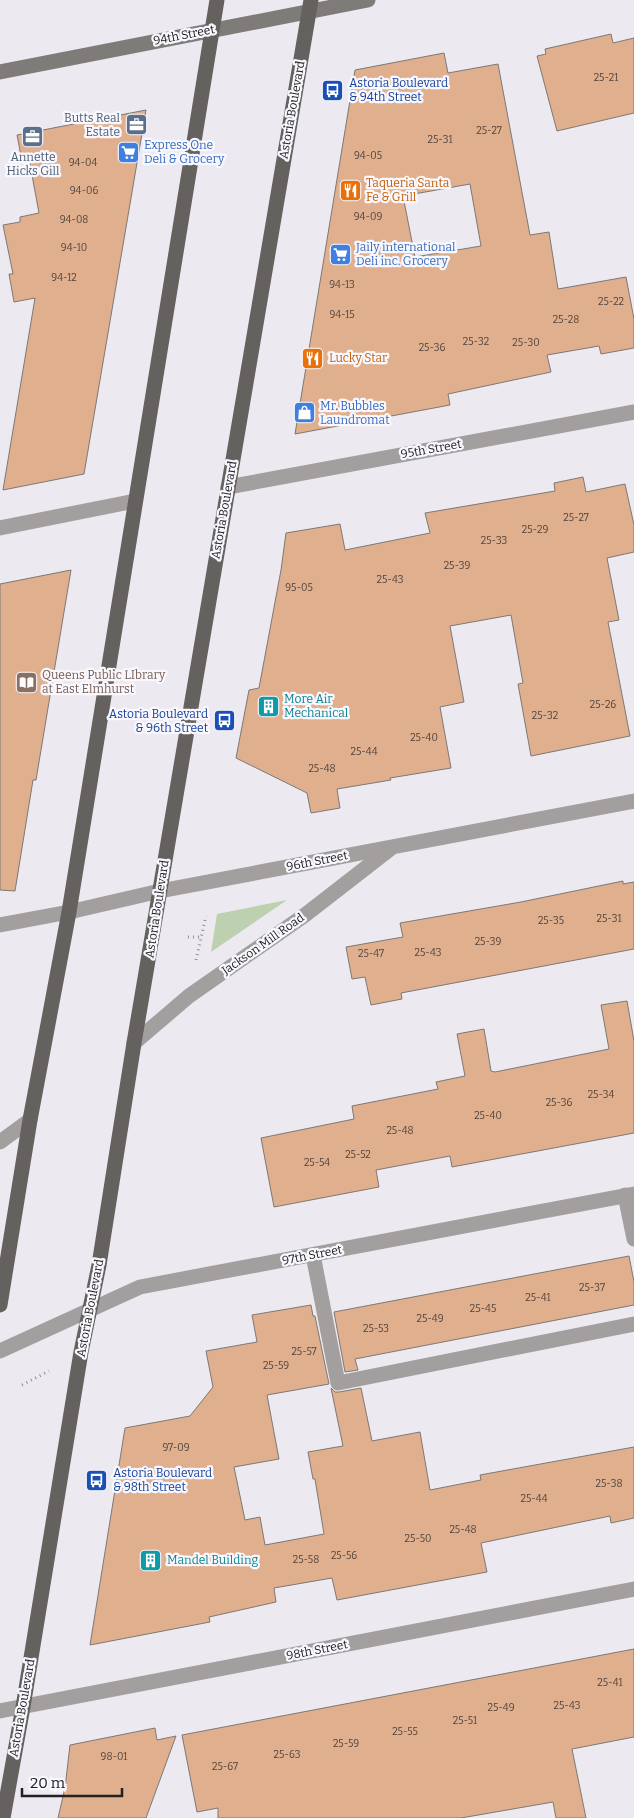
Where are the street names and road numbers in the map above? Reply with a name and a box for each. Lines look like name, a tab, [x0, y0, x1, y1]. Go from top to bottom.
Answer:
street label: 94th Street	[152, 22, 216, 48]
street label: Astoria Boulevard	[276, 60, 308, 160]
street label: 95th Street	[400, 437, 463, 461]
street label: Astoria Boulevard	[208, 460, 240, 560]
street label: 96th Street	[285, 848, 349, 874]
street label: Astoria Boulevard	[142, 859, 172, 959]
street label: Jackson Mill Road	[218, 910, 307, 978]
street label: 97th Street	[281, 1242, 344, 1268]
street label: Astoria Boulevard	[74, 1258, 106, 1358]
street label: 98th Street	[285, 1637, 349, 1663]
street label: Astoria Boulevard	[6, 1658, 38, 1758]

